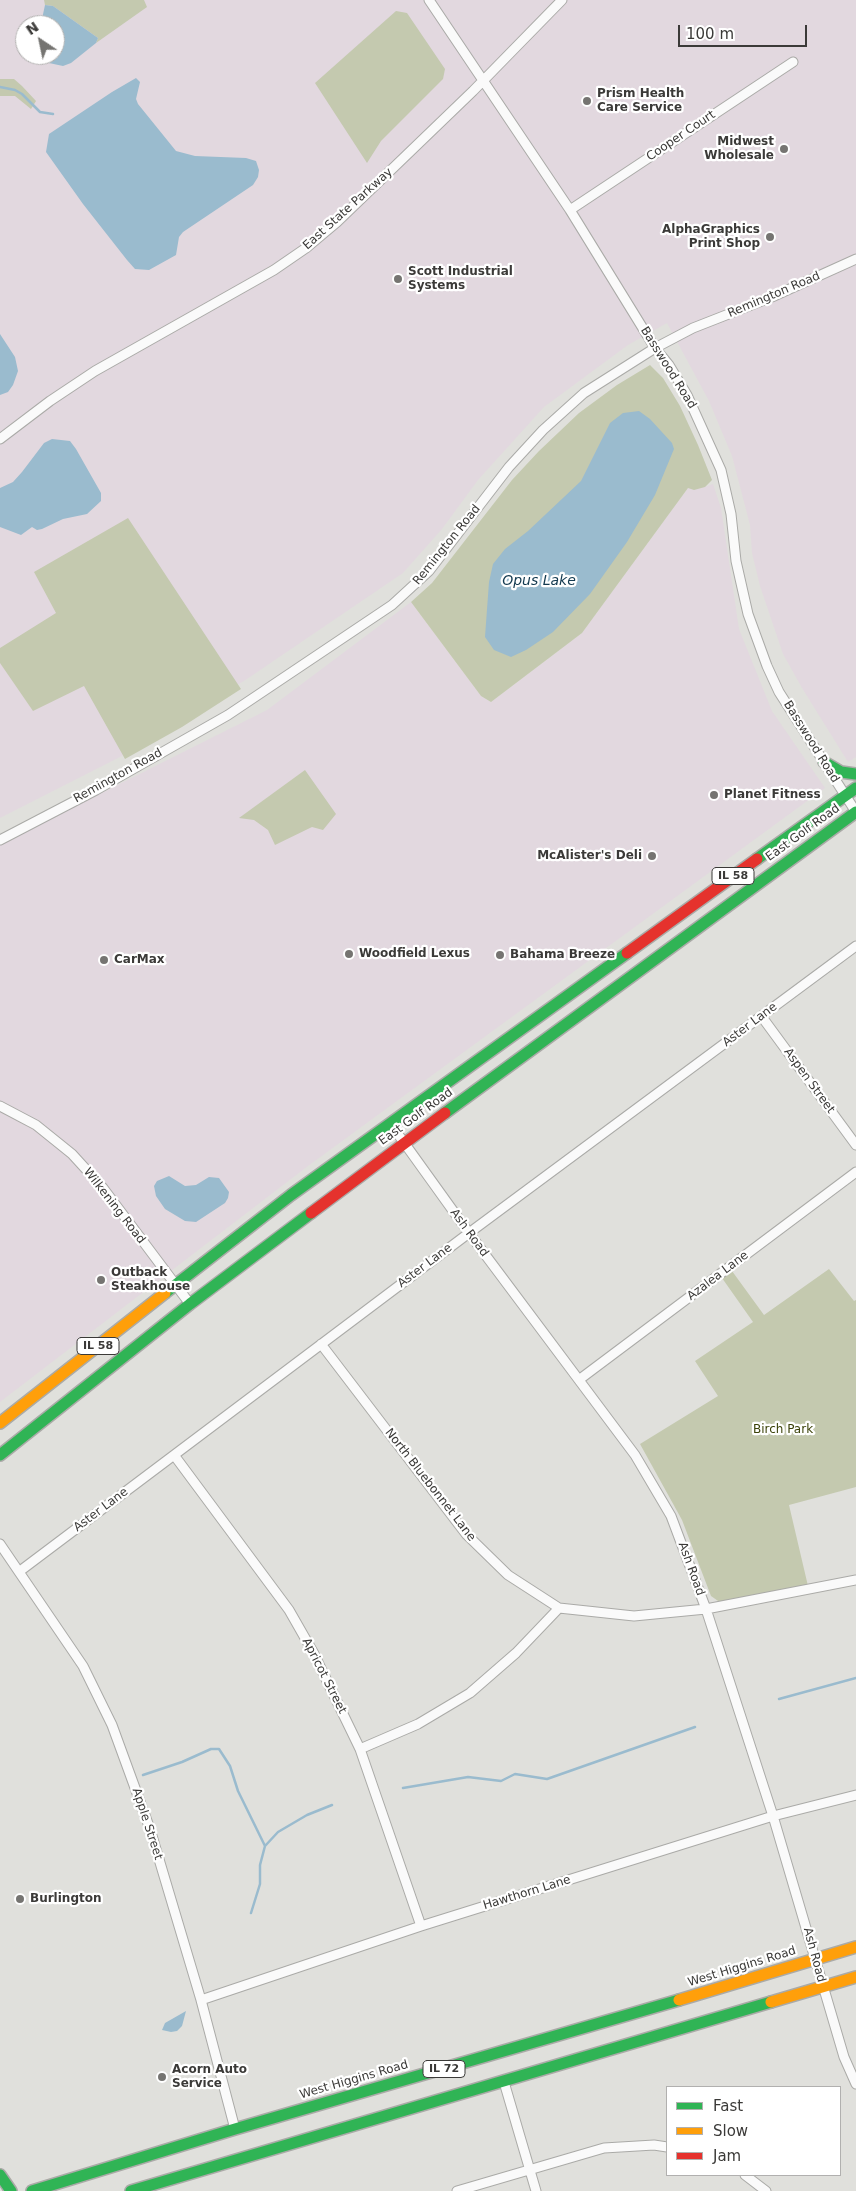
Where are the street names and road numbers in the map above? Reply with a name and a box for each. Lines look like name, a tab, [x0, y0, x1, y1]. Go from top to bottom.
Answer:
street label: Cooper Court	[644, 108, 718, 164]
street label: East State Parkway	[300, 165, 396, 253]
street label: Remington Road	[726, 269, 822, 321]
street label: Basswood Road	[637, 324, 699, 412]
street label: Remington Road	[410, 502, 484, 588]
street label: Basswood Road	[780, 698, 842, 786]
street label: Remington Road	[71, 746, 165, 806]
street label: East Golf Road	[763, 801, 843, 865]
road number: IL 58	[712, 868, 754, 884]
street label: Aster Lane	[720, 1000, 780, 1050]
street label: Aspen Street	[780, 1045, 838, 1117]
street label: East Golf Road	[376, 1085, 456, 1149]
street label: Wilkening Road	[80, 1165, 148, 1247]
street label: Ash Road	[447, 1206, 491, 1260]
street label: Aster Lane	[395, 1241, 455, 1291]
street label: Azalea Lane	[685, 1248, 751, 1304]
road number: IL 58	[77, 1338, 119, 1354]
street label: North Bluebonnet Lane	[382, 1426, 478, 1544]
street label: Aster Lane	[71, 1485, 131, 1535]
street label: Ash Road	[675, 1540, 707, 1598]
street label: Apricot Street	[299, 1636, 349, 1716]
street label: Apple Street	[129, 1786, 165, 1862]
street label: Hawthorn Lane	[481, 1873, 573, 1913]
street label: Ash Road	[800, 1926, 828, 1984]
street label: West Higgins Road	[686, 1944, 798, 1990]
street label: West Higgins Road	[298, 2058, 410, 2102]
road number: IL 72	[423, 2060, 465, 2078]

